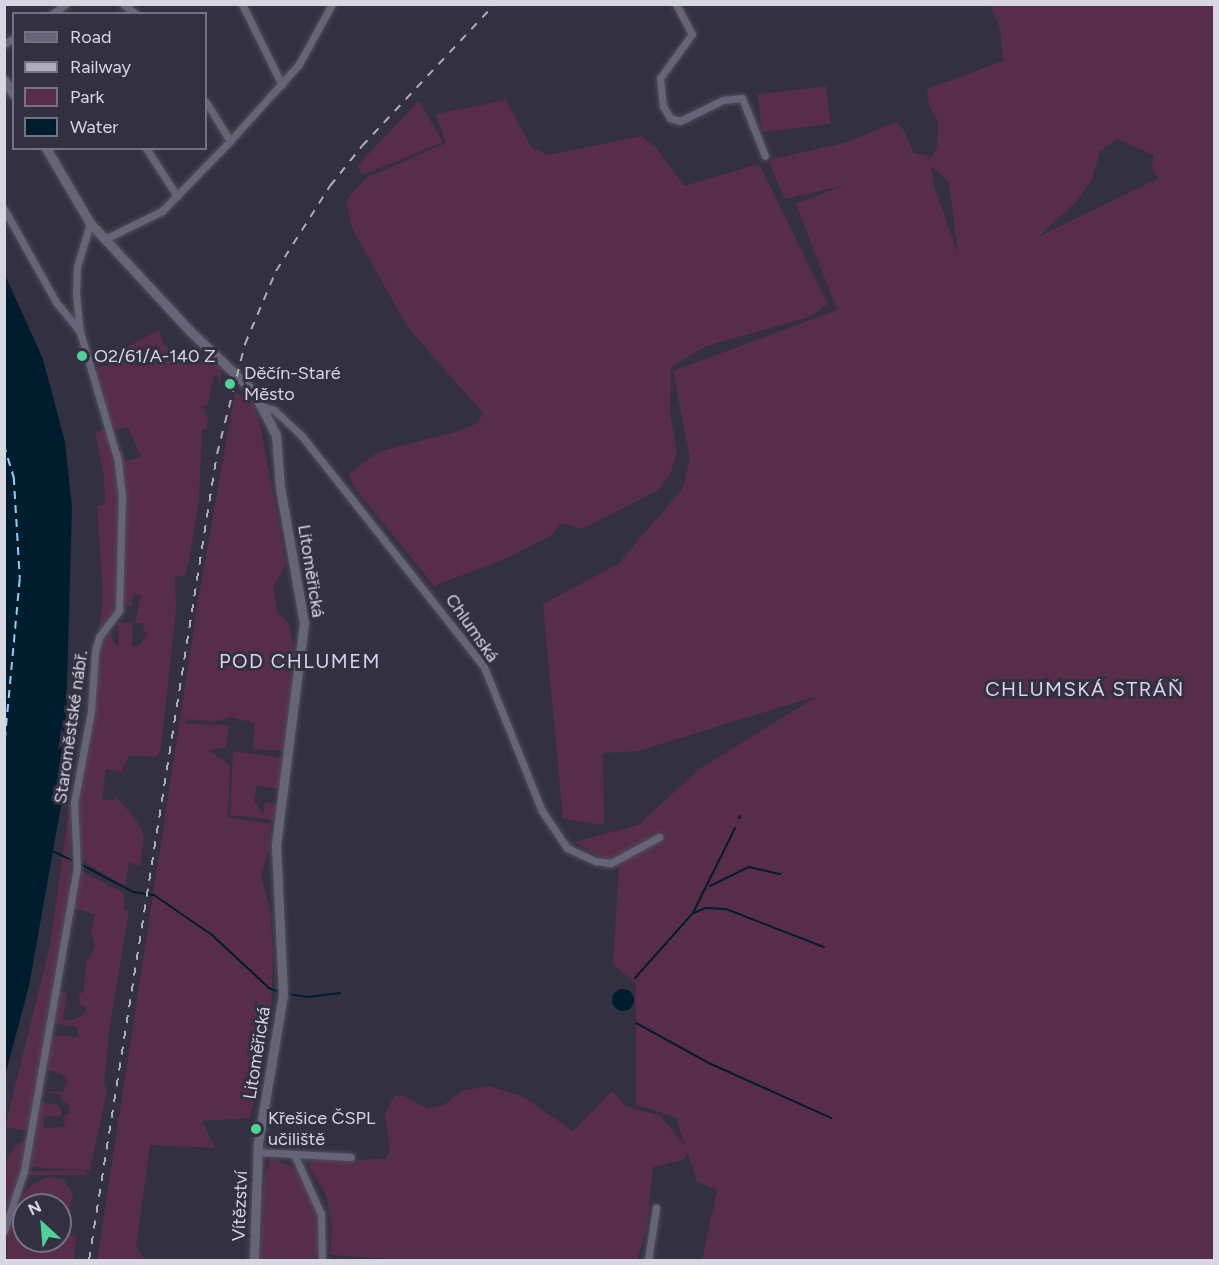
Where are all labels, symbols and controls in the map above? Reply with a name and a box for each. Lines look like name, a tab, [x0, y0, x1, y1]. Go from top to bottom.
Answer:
legend	[12, 12, 207, 150]
text: Road	[70, 26, 111, 48]
text: Railway	[70, 56, 131, 78]
text: Park	[70, 86, 104, 108]
text: Water	[70, 116, 118, 138]
place label: O2/61/A-140 Z	[94, 345, 215, 367]
marker: O2/61/A-140 Z	[75, 349, 89, 363]
place label: Děčín-Staré Město	[244, 363, 341, 406]
marker: Děčín-Staré Město	[221, 375, 239, 393]
street label: Litoměřická	[293, 523, 329, 619]
street label: Chlumská	[441, 590, 503, 666]
street label: Staroměstské nábř.	[50, 649, 92, 805]
district label: POD CHLUMEM	[219, 649, 381, 673]
district label: CHLUMSKÁ STRÁŇ	[985, 677, 1185, 701]
street label: Litoměřická	[239, 1005, 275, 1101]
place label: Křešice ČSPL učiliště	[268, 1108, 375, 1150]
marker: Křešice ČSPL učiliště	[249, 1122, 263, 1136]
street label: Vítězství	[228, 1170, 252, 1242]
north arrow	[12, 1193, 72, 1253]
text: N	[25, 1197, 44, 1219]

